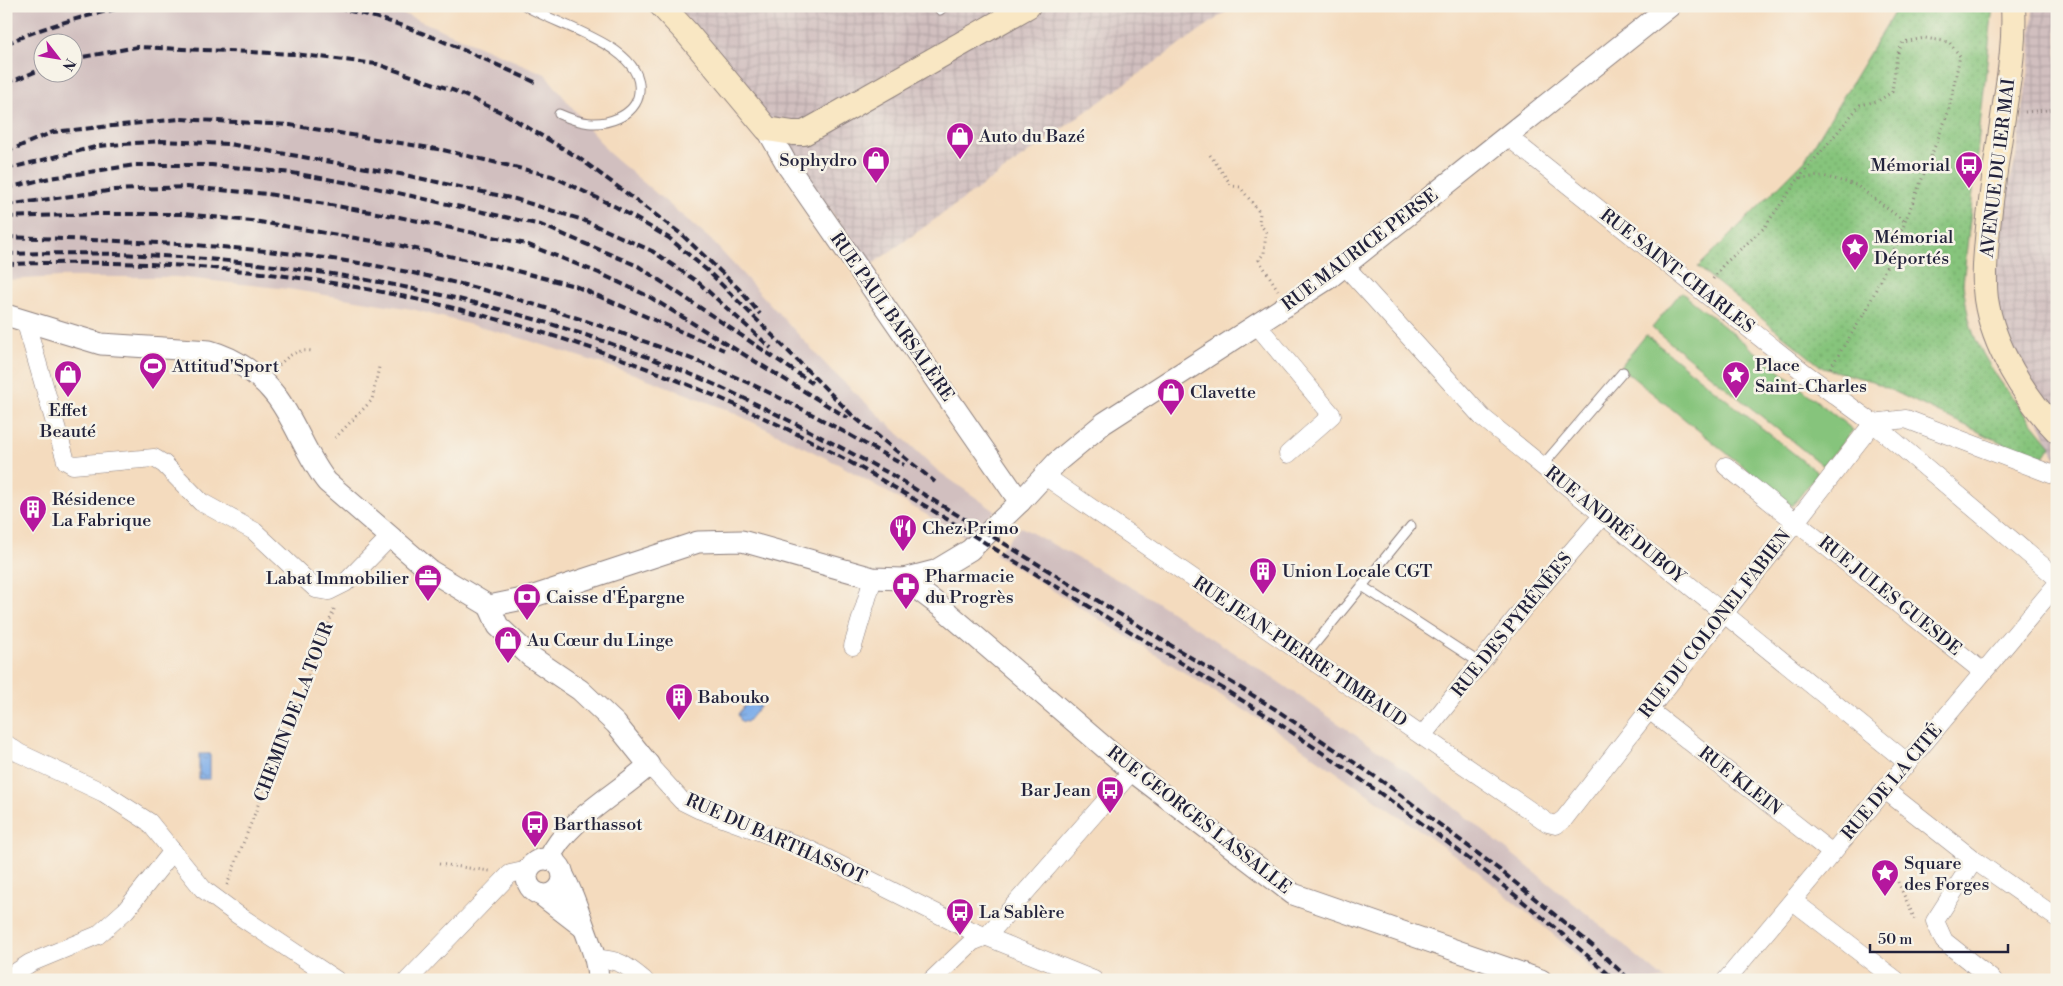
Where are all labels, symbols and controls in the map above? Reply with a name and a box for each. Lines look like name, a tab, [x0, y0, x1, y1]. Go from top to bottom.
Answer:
north arrow	[32, 32, 82, 82]
text: N	[58, 55, 79, 74]
street label: AVENUE DU 1ER MAI	[1975, 77, 2020, 260]
shop icon: Auto du Bazé	[945, 121, 975, 160]
place label: Auto du Bazé	[978, 125, 1085, 148]
shop icon: Sophydro	[861, 145, 891, 184]
place label: Sophydro	[779, 149, 857, 172]
bus stop icon: Mémorial	[1954, 150, 1984, 189]
place label: Mémorial	[1871, 154, 1951, 177]
street label: RUE MAURICE PERSE	[1277, 184, 1443, 316]
street label: RUE SAINT-CHARLES	[1595, 204, 1759, 338]
place label: Mémorial Déportés	[1874, 226, 1954, 270]
street label: RUE PAUL BARSALÈRE	[825, 228, 959, 406]
place icon: Mémorial Déportés	[1840, 232, 1870, 271]
sports icon: Attitud'Sport	[138, 351, 168, 390]
place label: Place Saint-Charles	[1755, 354, 1867, 398]
place label: Attitud'Sport	[171, 355, 280, 378]
shop icon: Effet Beauté	[53, 359, 83, 398]
place icon: Place Saint-Charles	[1721, 360, 1751, 399]
shop icon: Clavette	[1156, 377, 1186, 416]
place label: Clavette	[1190, 381, 1256, 404]
place label: Effet Beauté	[39, 399, 96, 443]
street label: RUE ANDRÉ DUBOY	[1540, 461, 1691, 589]
place label: Résidence La Fabrique	[52, 488, 151, 532]
building icon: Résidence La Fabrique	[18, 494, 48, 533]
restaurant icon: Chez Primo	[888, 513, 918, 552]
place label: Chez Primo	[922, 517, 1019, 540]
street label: RUE DU COLONEL FABIEN	[1634, 525, 1796, 723]
street label: RUE JULES GUESDE	[1814, 531, 1966, 661]
street label: RUE DES PYRÉNÉES	[1447, 548, 1577, 702]
building icon: Union Locale CGT	[1248, 556, 1278, 595]
place label: Union Locale CGT	[1282, 560, 1433, 583]
office icon: Labat Immobilier	[413, 563, 443, 602]
place label: Pharmacie du Progrès	[925, 565, 1014, 609]
place label: Labat Immobilier	[266, 567, 409, 590]
pharmacy icon: Pharmacie du Progrès	[891, 571, 921, 610]
street label: RUE JEAN-PIERRE TIMBAUD	[1188, 571, 1412, 733]
bank icon: Caisse d'Épargne	[512, 582, 542, 621]
place label: Caisse d'Épargne	[546, 586, 685, 609]
street label: CHEMIN DE LA TOUR	[249, 618, 339, 805]
shop icon: Au Cœur du Linge	[493, 625, 523, 664]
place label: Au Cœur du Linge	[526, 629, 674, 652]
building icon: Babouko	[664, 682, 694, 721]
place label: Babouko	[697, 686, 770, 709]
street label: RUE DE LA CITÉ	[1837, 719, 1947, 845]
street label: RUE GEORGES LASSALLE	[1102, 741, 1296, 899]
street label: RUE KLEIN	[1694, 741, 1787, 821]
bus stop icon: Bar Jean	[1095, 775, 1125, 814]
place label: Bar Jean	[1020, 779, 1091, 802]
street label: RUE DU BARTHASSOT	[682, 789, 870, 889]
bus stop icon: Barthassot	[520, 809, 550, 848]
place label: Barthassot	[553, 813, 643, 836]
place label: Square des Forges	[1904, 852, 1989, 896]
place icon: Square des Forges	[1870, 858, 1900, 897]
bus stop icon: La Sablère	[945, 897, 975, 936]
place label: La Sablère	[979, 901, 1065, 924]
scale bar	[1870, 921, 2008, 953]
text: 50 m	[1878, 930, 1912, 949]

